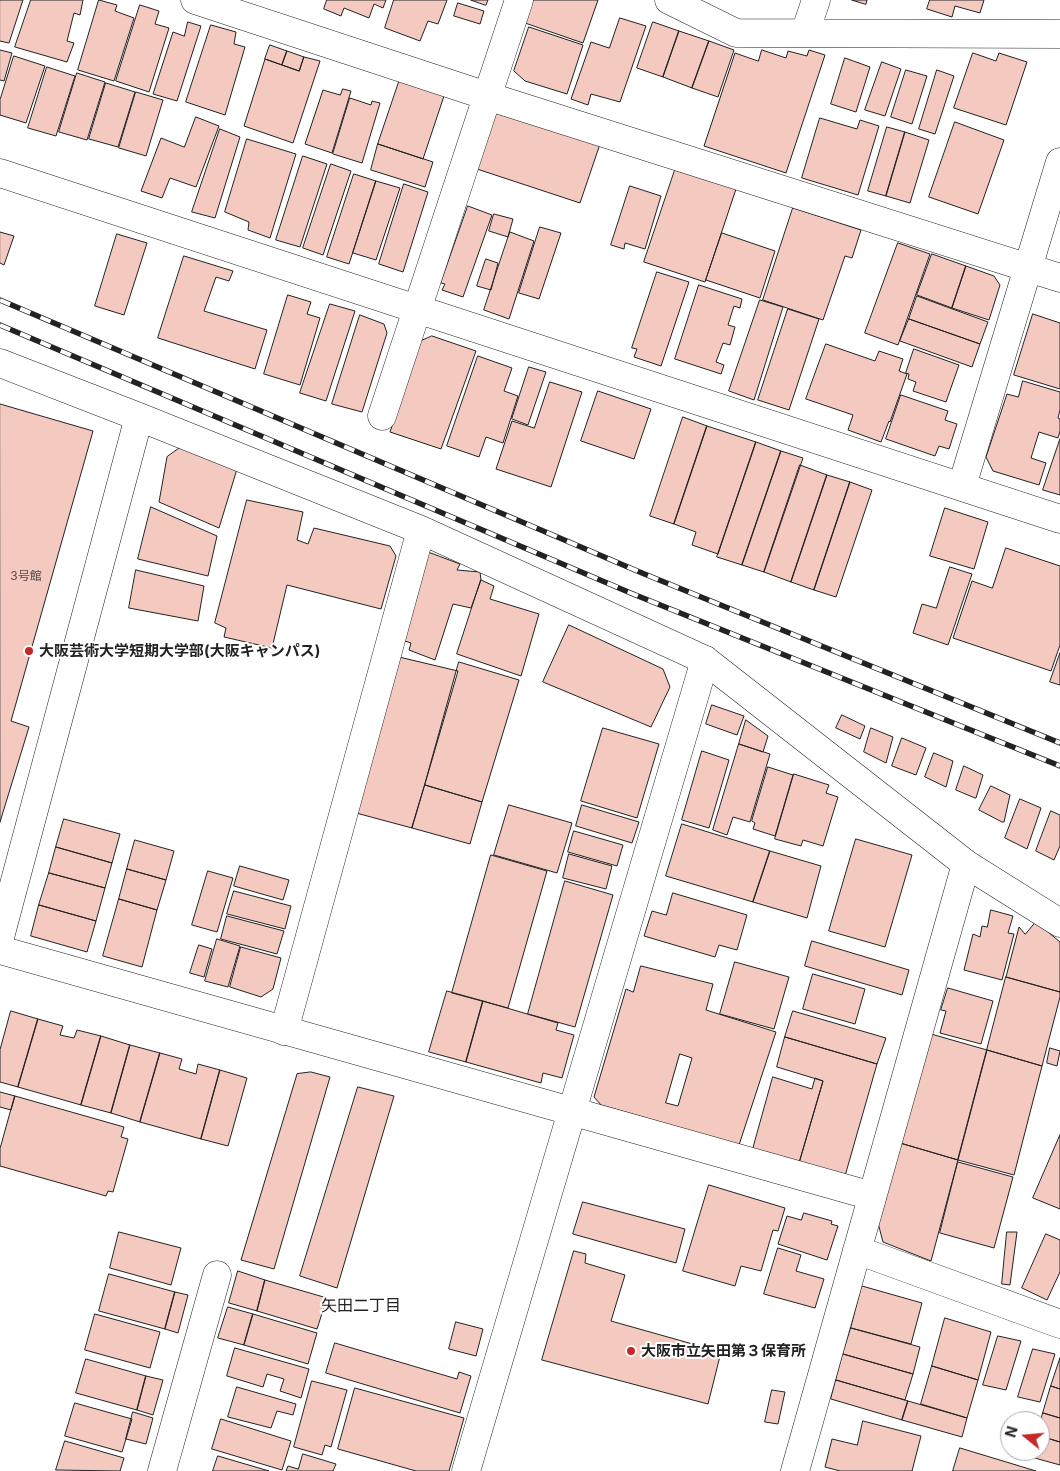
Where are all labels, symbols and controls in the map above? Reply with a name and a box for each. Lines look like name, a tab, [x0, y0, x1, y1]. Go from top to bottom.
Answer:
house number: 3号館	[10, 569, 42, 583]
place label: 大阪芸術大学短期大学部(大阪キャンパス)	[39, 642, 320, 660]
marker: 大阪芸術大学短期大学部(大阪キャンパス)	[23, 645, 35, 657]
district label: 矢田二丁目	[321, 1296, 401, 1316]
place label: 大阪市立矢田第３保育所	[641, 1342, 806, 1360]
marker: 大阪市立矢田第３保育所	[625, 1345, 637, 1357]
north arrow	[1000, 1411, 1050, 1461]
text: N	[1001, 1424, 1021, 1439]

